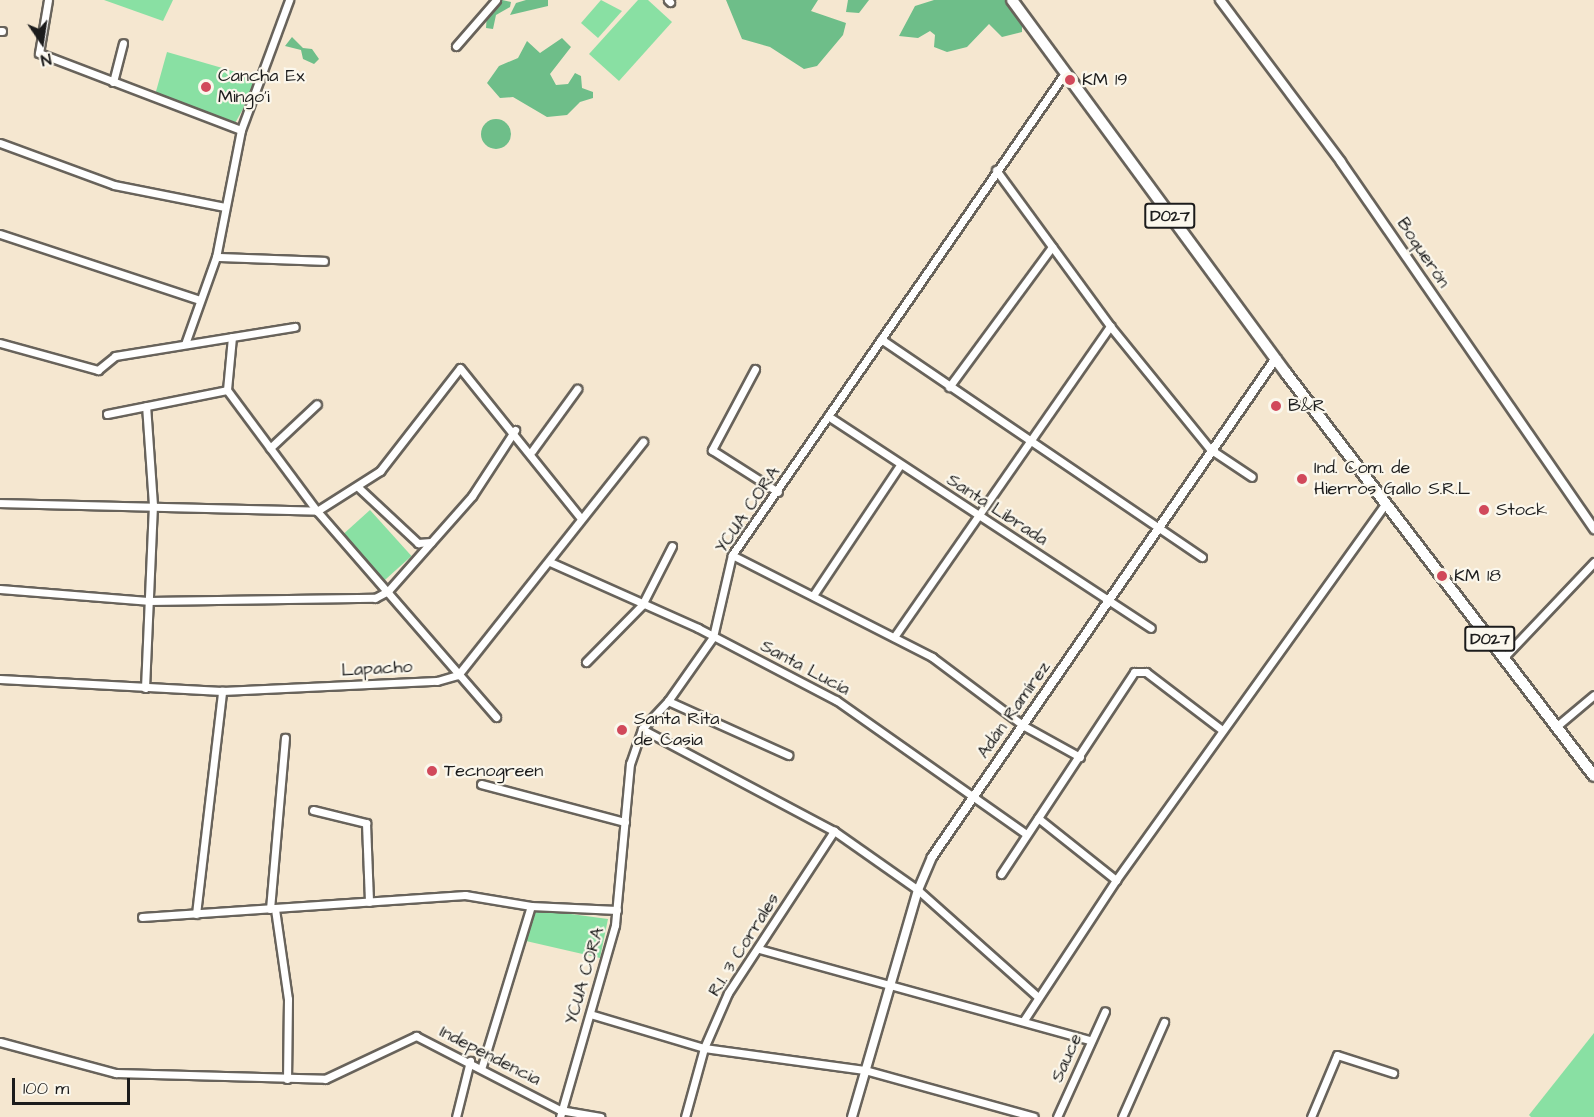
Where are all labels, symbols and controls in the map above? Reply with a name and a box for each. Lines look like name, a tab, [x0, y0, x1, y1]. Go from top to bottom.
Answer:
north arrow	[12, 12, 72, 72]
text: N	[39, 48, 53, 71]
place label: Cancha Ex Mingo'i	[218, 66, 305, 109]
place label: KM 19	[1082, 69, 1128, 91]
marker: KM 19	[1063, 73, 1077, 87]
marker: Cancha Ex Mingo'i	[199, 80, 213, 94]
road number: D027	[1143, 203, 1197, 229]
street label: Boquerón	[1392, 214, 1454, 292]
place label: B&R	[1288, 395, 1326, 417]
marker: B&R	[1269, 399, 1283, 413]
place label: Ind. Com. de Hierros Gallo S.R.L	[1314, 458, 1470, 500]
street label: YCUA CORA	[711, 462, 785, 558]
street label: Santa Librada	[942, 469, 1052, 551]
marker: Ind. Com. de Hierros Gallo S.R.L	[1295, 472, 1309, 486]
place label: Stock	[1496, 499, 1547, 521]
marker: Stock	[1477, 503, 1491, 517]
place label: KM 18	[1454, 565, 1501, 587]
marker: KM 18	[1435, 569, 1449, 583]
road number: D027	[1463, 626, 1517, 652]
street label: Santa Lucía	[757, 635, 853, 701]
street label: Lapacho	[341, 656, 413, 682]
street label: Adán Ramírez	[973, 657, 1055, 763]
place label: Santa Rita de Casia	[634, 709, 719, 752]
marker: Santa Rita de Casia	[615, 723, 629, 737]
place label: Tecnogreen	[444, 760, 543, 782]
marker: Tecnogreen	[425, 764, 439, 778]
street label: R.I. 3 Corrales	[704, 889, 784, 1001]
street label: YCUA CORA	[561, 925, 609, 1027]
street label: Independencia	[436, 1021, 544, 1091]
street label: Sauce	[1047, 1030, 1087, 1086]
scale bar	[15, 1066, 134, 1104]
text: 100 m	[23, 1076, 69, 1101]

